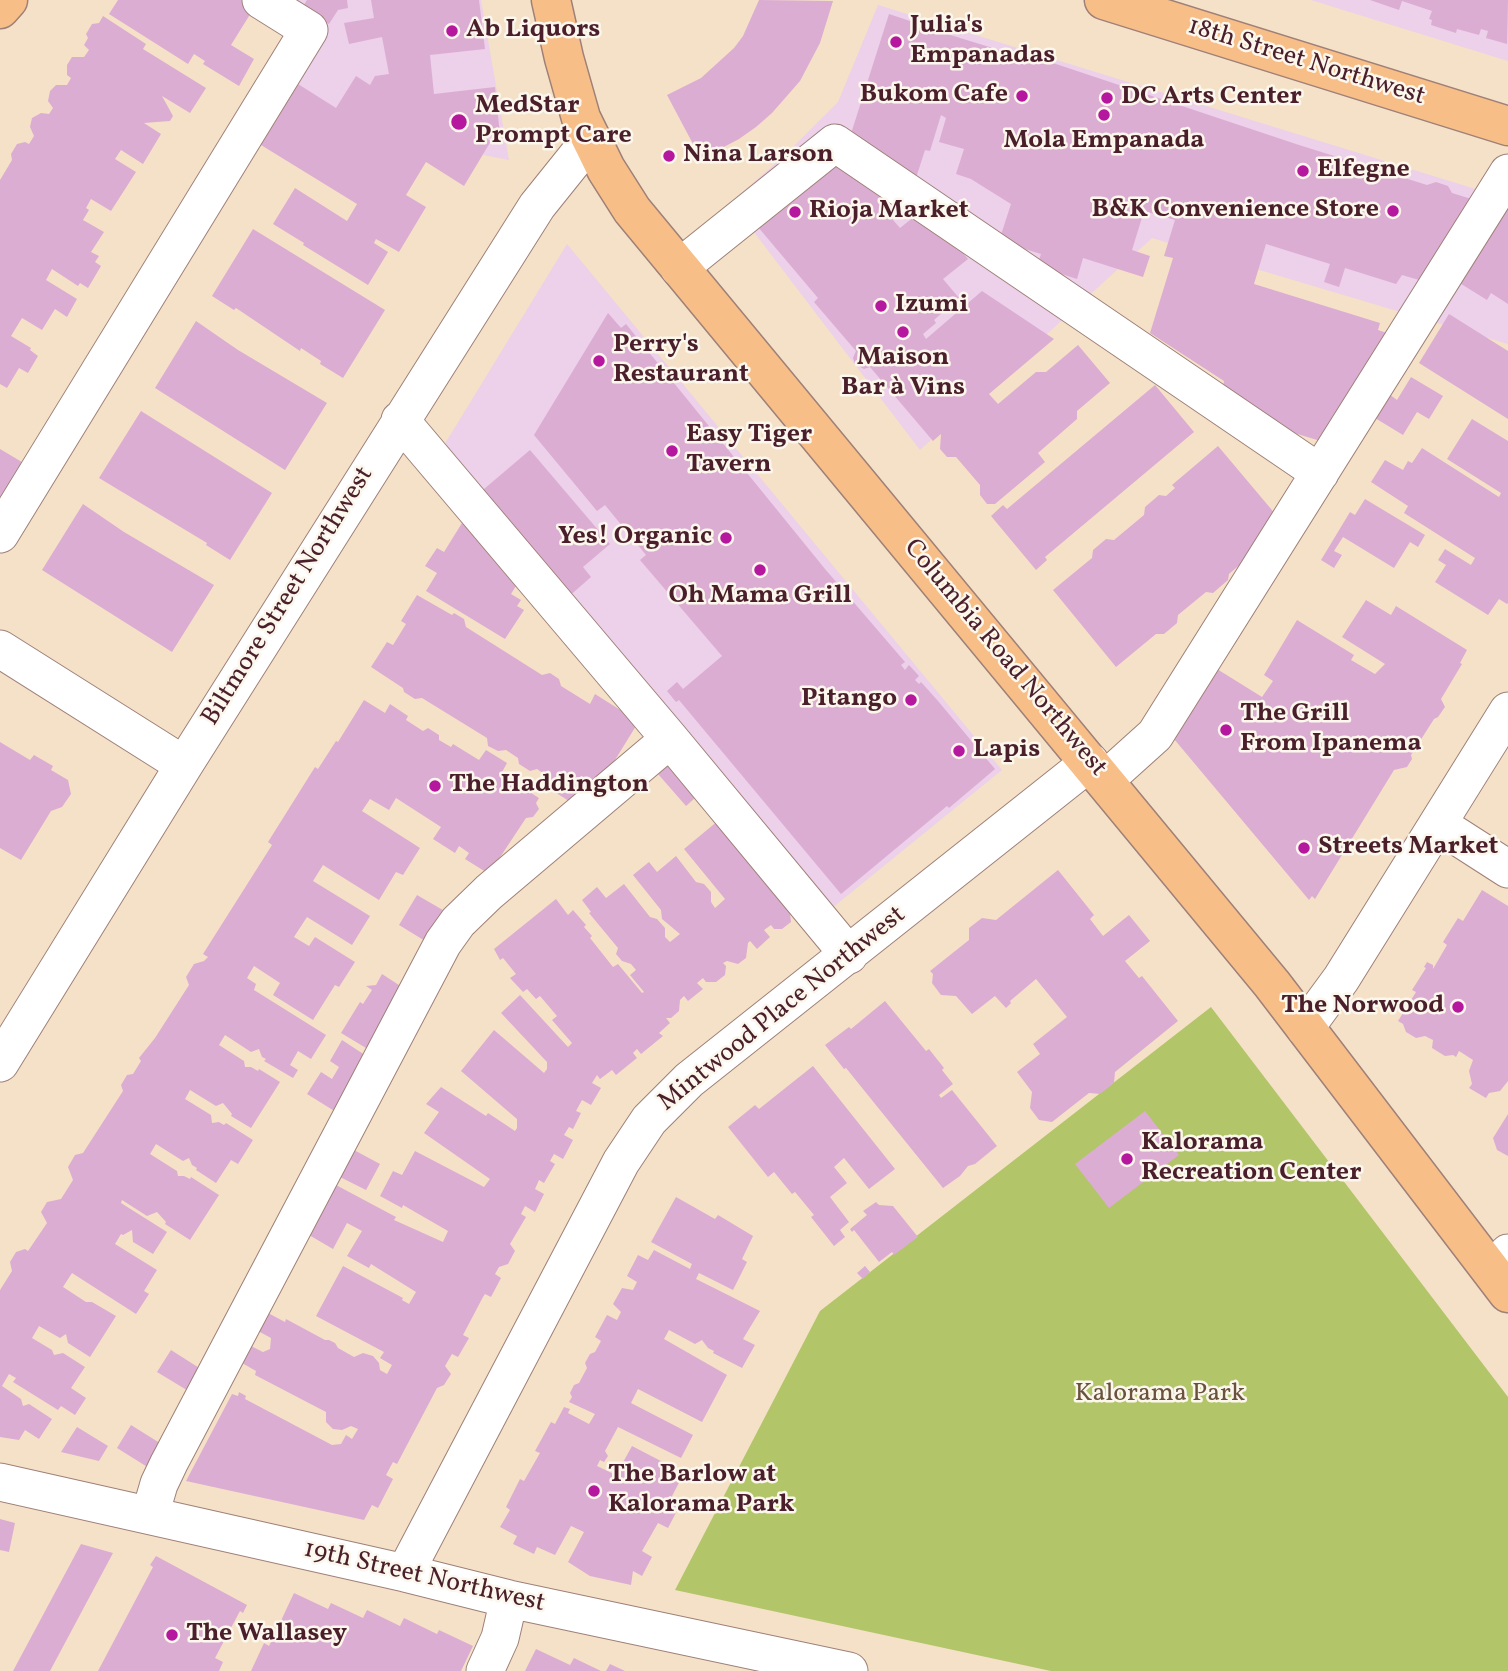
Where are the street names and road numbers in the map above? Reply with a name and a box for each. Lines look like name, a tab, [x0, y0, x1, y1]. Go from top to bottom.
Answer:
street label: 18th Street Northwest	[1184, 12, 1428, 114]
street label: Biltmore Street Northwest	[196, 462, 382, 732]
street label: Columbia Road Northwest	[896, 534, 1112, 784]
street label: Mintwood Place Northwest	[653, 901, 913, 1119]
street label: 19th Street Northwest	[300, 1535, 548, 1621]

